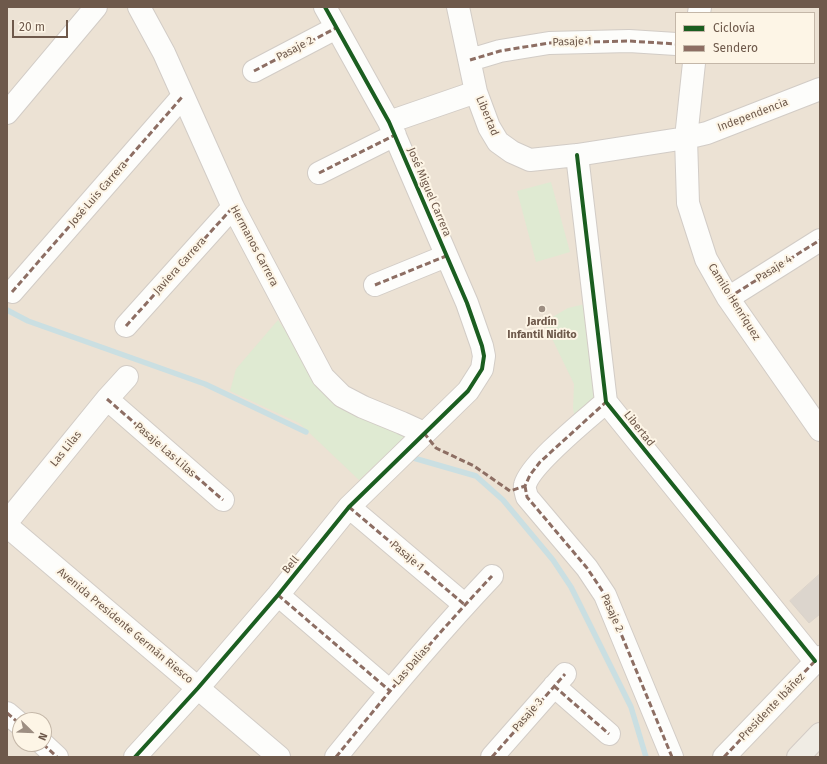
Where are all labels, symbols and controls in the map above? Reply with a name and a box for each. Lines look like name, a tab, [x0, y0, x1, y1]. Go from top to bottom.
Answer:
scale bar	[14, 12, 70, 38]
legend	[675, 12, 815, 64]
text: 20 m	[19, 20, 45, 34]
text: Ciclovía	[713, 21, 755, 35]
street label: Pasaje 2	[274, 34, 316, 64]
street label: Pasaje 1	[552, 35, 592, 49]
text: Sendero	[713, 41, 758, 55]
street label: Libertad	[473, 94, 501, 138]
street label: Independencia	[716, 95, 790, 135]
street label: José Miguel Carrera	[404, 145, 454, 239]
street label: José Luis Carrera	[66, 158, 130, 230]
street label: Hermanos Carrera	[227, 203, 281, 289]
street label: Javiera Carrera	[151, 235, 209, 297]
street label: Pasaje 4	[753, 253, 795, 285]
street label: Camilo Henríquez	[705, 261, 763, 343]
marker: Jardín Infantil Nidito	[537, 304, 547, 314]
place label: Jardín Infantil Nidito	[507, 315, 577, 341]
street label: Libertad	[621, 409, 657, 449]
street label: Pasaje Las Lilas	[132, 420, 198, 480]
street label: Las Lilas	[48, 429, 84, 469]
street label: Pasaje 1	[388, 538, 426, 574]
street label: Bell	[280, 553, 302, 577]
street label: Avenida Presidente Germán Riesco	[54, 565, 196, 687]
street label: Pasaje 2	[598, 592, 626, 634]
street label: Las Dalias	[391, 642, 433, 688]
street label: Presidente Ibáñez	[736, 670, 808, 744]
street label: Pasaje 3	[510, 696, 546, 734]
north arrow	[12, 712, 52, 752]
text: N	[35, 731, 50, 742]

